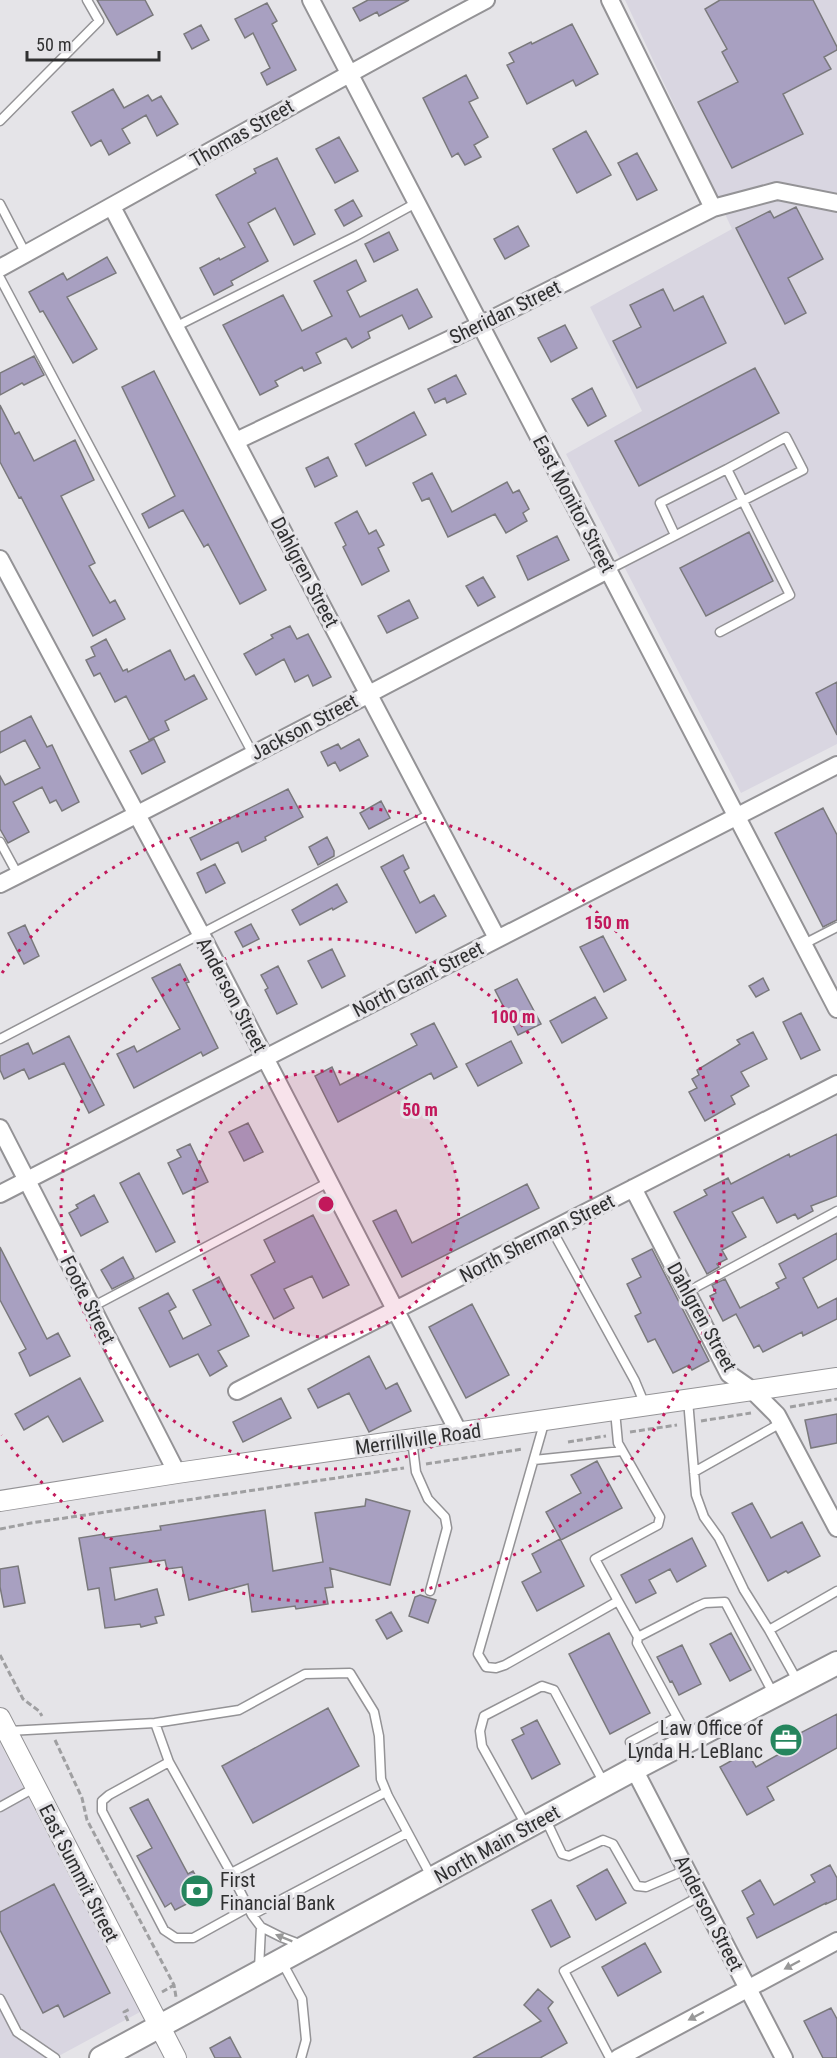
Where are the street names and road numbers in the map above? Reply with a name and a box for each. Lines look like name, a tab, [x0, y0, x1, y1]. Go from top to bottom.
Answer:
street label: Thomas Street	[186, 94, 298, 172]
street label: Sheridan Street	[445, 275, 565, 349]
street label: East Monitor Street	[528, 431, 620, 577]
street label: Dahlgren Street	[266, 513, 344, 631]
street label: Jackson Street	[246, 689, 362, 765]
street label: Anderson Street	[192, 933, 272, 1057]
street label: North Grant Street	[349, 936, 487, 1022]
street label: North Sherman Street	[456, 1189, 618, 1287]
street label: Foote Street	[55, 1252, 121, 1348]
street label: Dahlgren Street	[662, 1258, 742, 1376]
street label: Merrillville Road	[354, 1418, 482, 1460]
street label: East Summit Street	[34, 1800, 124, 1946]
street label: North Main Street	[430, 1800, 564, 1888]
street label: Anderson Street	[669, 1851, 749, 1975]

